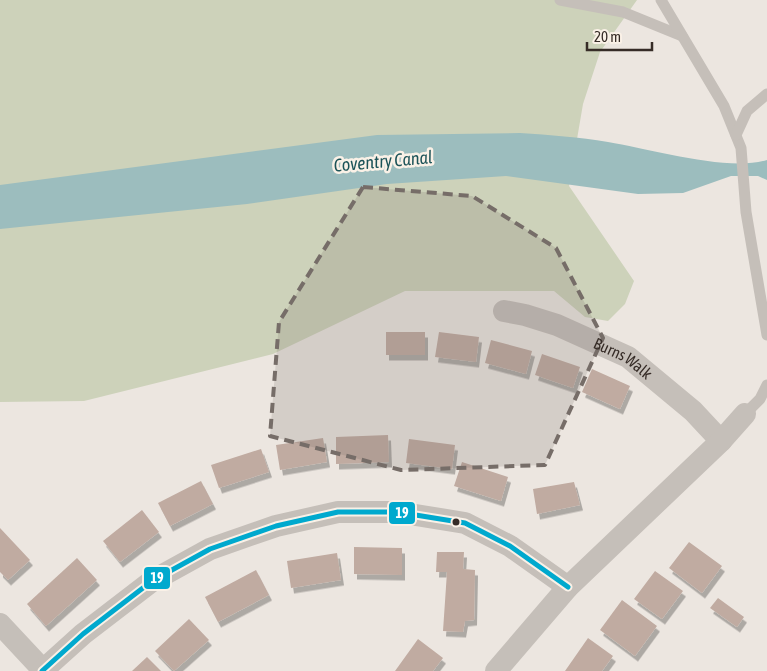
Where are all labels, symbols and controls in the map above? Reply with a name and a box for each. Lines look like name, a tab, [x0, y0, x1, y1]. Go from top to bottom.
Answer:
scale bar	[587, 20, 652, 52]
text: 20 m	[594, 28, 621, 45]
water label: Coventry Canal	[333, 146, 433, 176]
street label: Burns Walk	[591, 334, 656, 382]
line badge: 19	[388, 501, 416, 525]
text: 19	[395, 505, 409, 521]
unlabelled marker	[451, 517, 461, 527]
line badge: 19	[143, 566, 171, 590]
text: 19	[150, 570, 164, 586]

